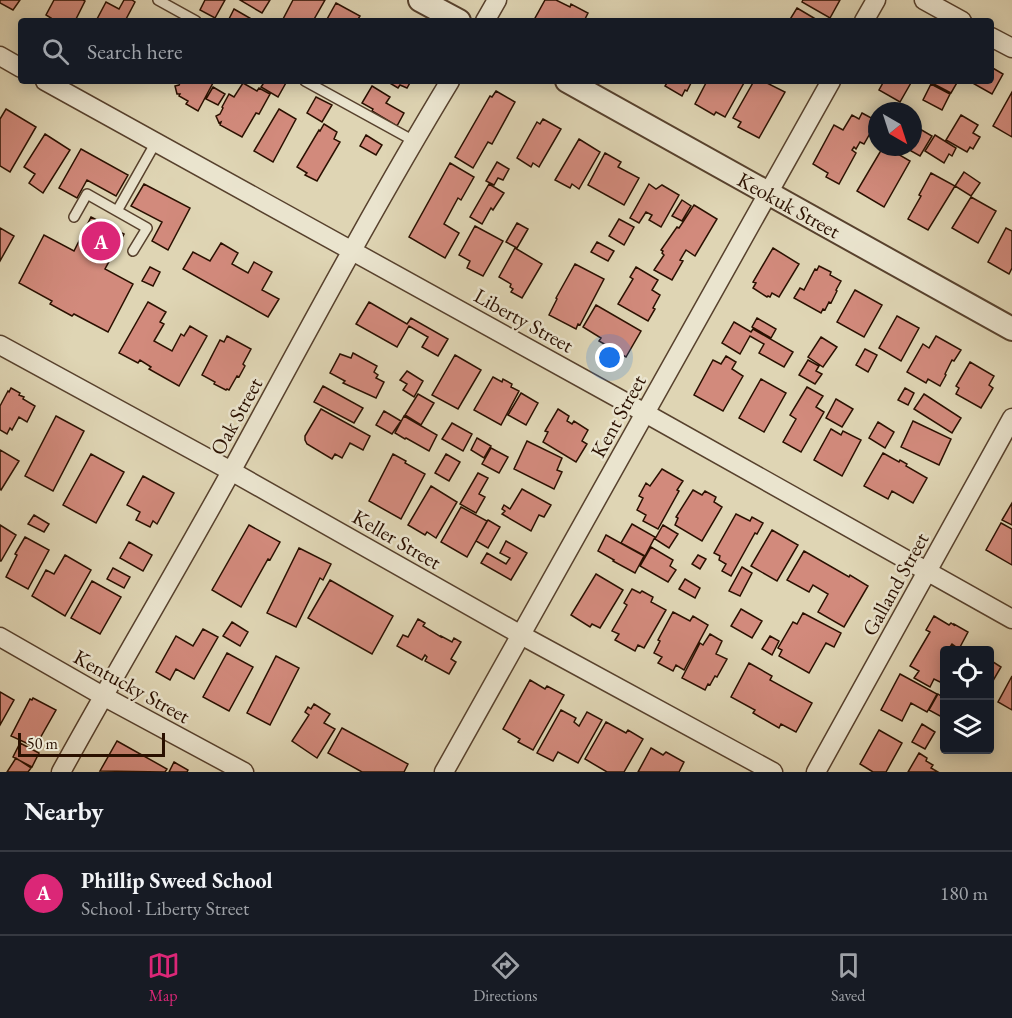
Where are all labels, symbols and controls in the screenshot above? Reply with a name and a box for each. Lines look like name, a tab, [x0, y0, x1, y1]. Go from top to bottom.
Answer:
search box	[18, 18, 994, 84]
icon: search	[39, 35, 72, 68]
text: Search here	[87, 37, 182, 66]
north arrow	[868, 102, 922, 156]
street label: Keokuk Street	[733, 166, 846, 245]
pin: A	[82, 218, 120, 264]
street label: Liberty Street	[470, 282, 579, 359]
your location	[595, 343, 624, 372]
street label: Kent Street	[584, 370, 652, 462]
street label: Oak Street	[204, 372, 269, 460]
street label: Keller Street	[348, 503, 447, 575]
street label: Galland Street	[856, 527, 935, 640]
street label: Kentucky Street	[69, 643, 195, 729]
map controls	[940, 646, 994, 754]
button: locate	[940, 646, 994, 700]
button: layers	[940, 700, 994, 754]
scale bar	[18, 730, 165, 758]
text: 50 m	[27, 733, 58, 754]
text: Nearby	[24, 794, 104, 828]
text: Phillip Sweed School	[81, 866, 273, 895]
text: A	[36, 880, 51, 906]
text: 180 m	[940, 880, 988, 906]
text: School · Liberty Street	[81, 895, 249, 921]
tab: Map	[147, 949, 180, 1006]
tab: Directions	[473, 949, 538, 1006]
tab: Saved	[831, 949, 865, 1006]

